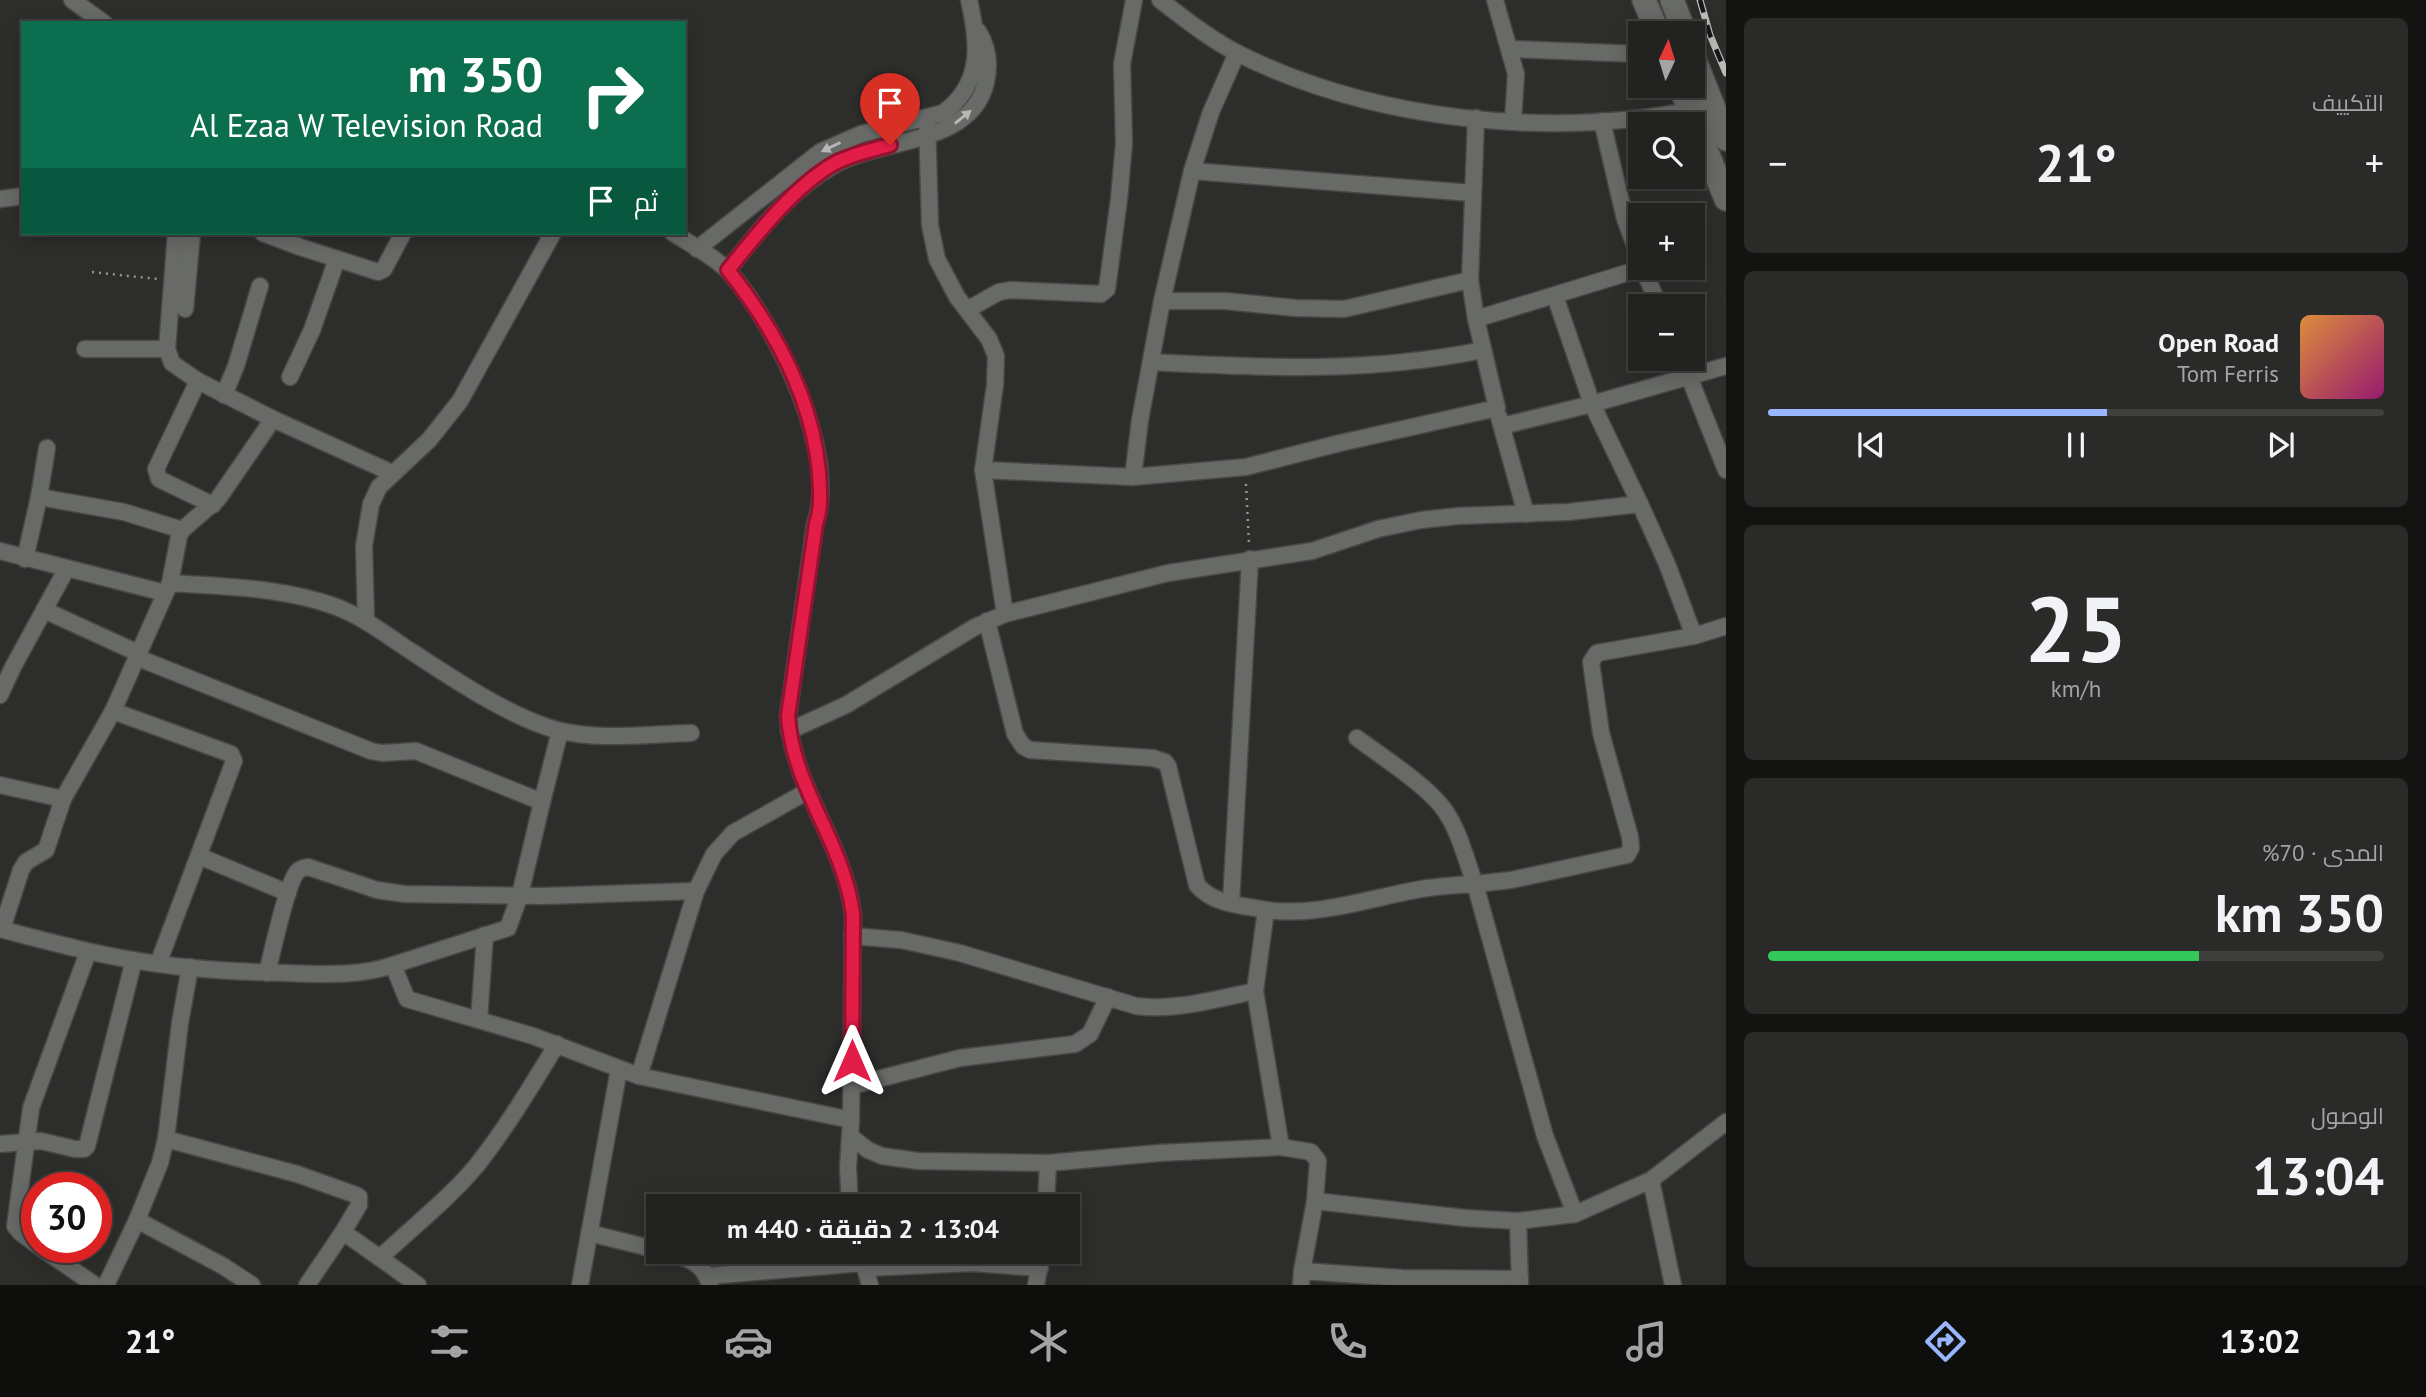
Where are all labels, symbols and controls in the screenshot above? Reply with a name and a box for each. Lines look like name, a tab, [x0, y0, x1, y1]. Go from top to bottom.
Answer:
north arrow	[1628, 21, 1704, 98]
map controls	[1628, 21, 1705, 371]
text: 350 m	[408, 42, 543, 106]
icon: right	[567, 49, 658, 140]
pin	[860, 73, 920, 145]
icon: arrive	[871, 84, 909, 122]
text: التكييف	[2312, 88, 2384, 117]
text: Al Ezaa W Television Road	[190, 104, 543, 146]
one-way arrow	[953, 110, 971, 125]
button: search	[1628, 112, 1705, 189]
text: 21°	[2035, 129, 2117, 196]
text: −	[1768, 138, 1787, 187]
text: +	[2365, 138, 2384, 187]
one-way arrow	[821, 141, 841, 153]
icon: arrive	[582, 182, 620, 220]
text: ثم	[634, 185, 658, 218]
button: +	[1628, 203, 1705, 280]
button: −	[1628, 294, 1705, 371]
text: Open Road	[2158, 326, 2279, 359]
text: Tom Ferris	[2177, 359, 2279, 388]
icon: previous	[1852, 426, 1890, 464]
icon: pause	[2057, 426, 2095, 464]
icon: next	[2262, 426, 2300, 464]
text: 25	[2024, 569, 2128, 687]
text: km/h	[2051, 674, 2101, 703]
text: المدى · 70%	[2262, 838, 2384, 867]
text: 350 km	[2215, 879, 2384, 946]
position arrow	[815, 1024, 889, 1098]
text: الوصول	[2311, 1101, 2384, 1130]
text: 13:04	[2252, 1142, 2384, 1209]
speed limit sign: 30	[21, 1172, 112, 1263]
text: 13:04 · 2 دقيقة · 440 m	[727, 1212, 999, 1245]
icon: filters	[425, 1317, 474, 1366]
icon: car	[724, 1317, 773, 1366]
icon: climate	[1024, 1317, 1073, 1366]
icon: phone	[1323, 1317, 1372, 1366]
icon: music	[1622, 1317, 1671, 1366]
icon: directions	[1921, 1317, 1970, 1366]
text: 21°	[125, 1320, 175, 1362]
text: 13:02	[2220, 1320, 2301, 1362]

